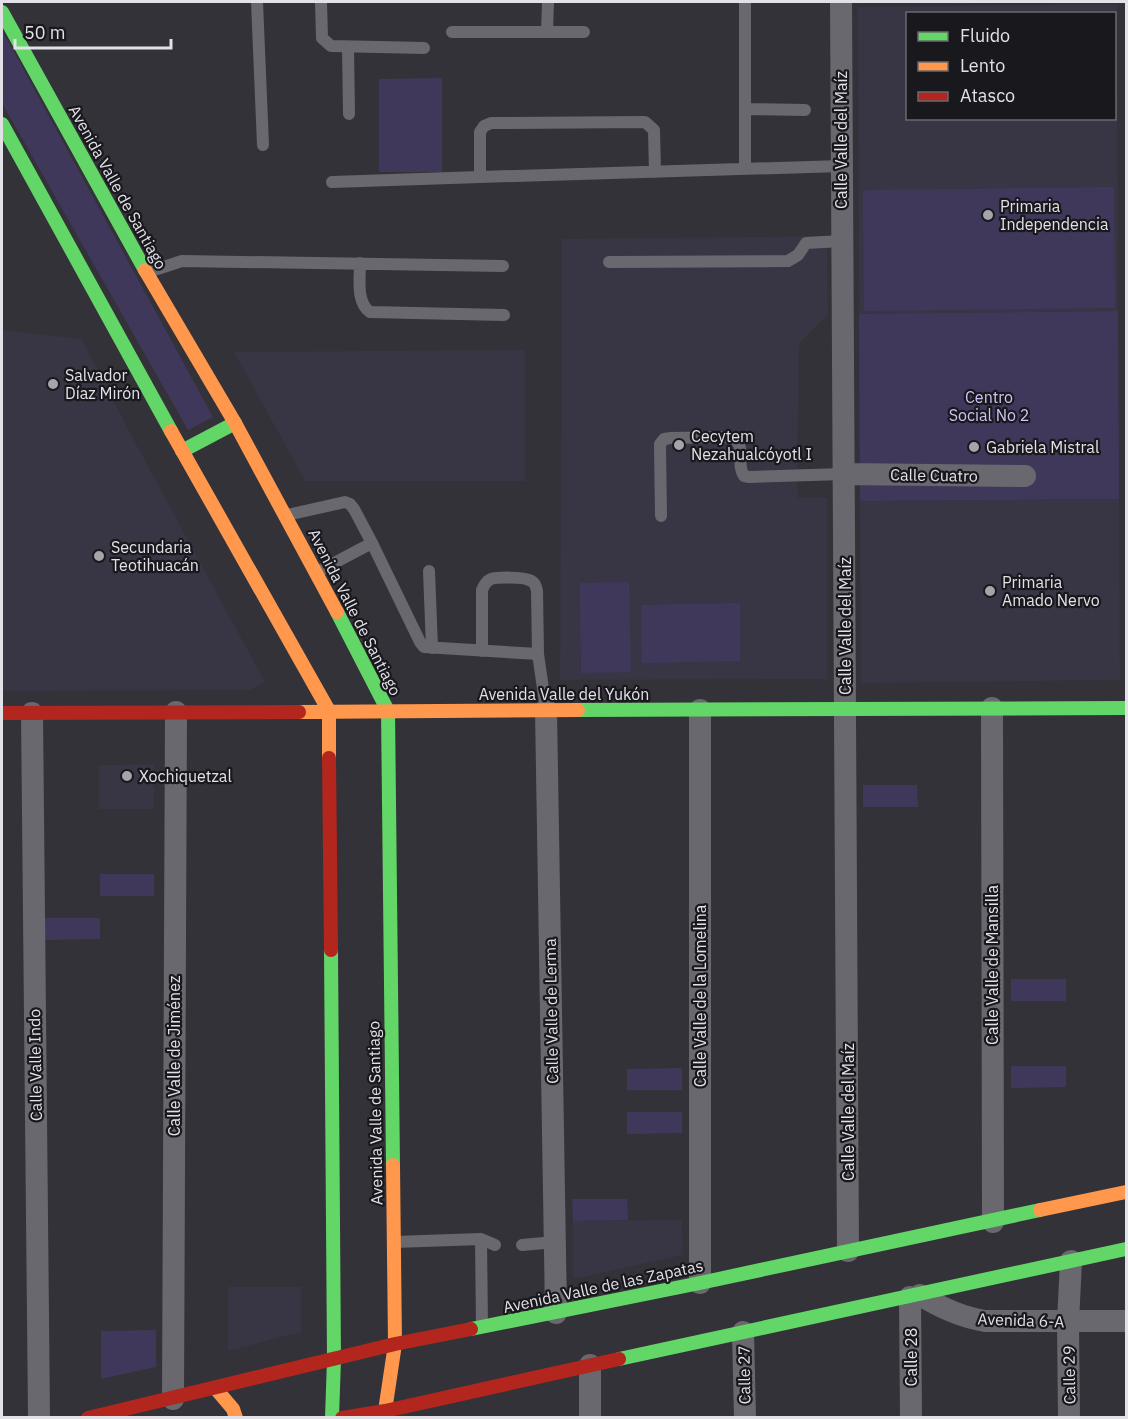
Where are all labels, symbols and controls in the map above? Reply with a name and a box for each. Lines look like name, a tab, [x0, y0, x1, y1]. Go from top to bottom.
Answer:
scale bar	[15, 12, 171, 50]
legend	[906, 12, 1116, 120]
text: 50 m	[24, 21, 66, 44]
text: Fluido	[960, 24, 1010, 47]
text: Lento	[960, 54, 1005, 77]
street label: Calle Valle del Maíz	[831, 71, 851, 209]
text: Atasco	[960, 84, 1015, 107]
street label: Avenida Valle de Santiago	[65, 102, 171, 273]
place label: Primaria Independencia	[1000, 196, 1109, 234]
marker: Primaria Independencia	[981, 208, 995, 222]
place label: Salvador Díaz Mirón	[65, 365, 140, 403]
marker: Salvador Díaz Mirón	[46, 377, 60, 391]
park label: Centro Social No 2	[949, 387, 1029, 425]
place label: Cecytem Nezahualcóyotl I	[691, 426, 812, 464]
place label: Gabriela Mistral	[986, 437, 1099, 457]
marker: Cecytem Nezahualcóyotl I	[672, 438, 686, 452]
marker: Gabriela Mistral	[967, 440, 981, 454]
street label: Calle Cuatro	[890, 464, 978, 486]
street label: Avenida Valle de Santiago	[304, 525, 406, 699]
place label: Secundaria Teotihuacán	[111, 537, 199, 575]
marker: Secundaria Teotihuacán	[92, 549, 106, 563]
street label: Calle Valle del Maíz	[835, 557, 855, 695]
place label: Primaria Amado Nervo	[1002, 572, 1100, 610]
marker: Primaria Amado Nervo	[983, 584, 997, 598]
street label: Avenida Valle del Yukón	[479, 684, 649, 704]
place label: Xochiquetzal	[139, 766, 232, 786]
marker: Xochiquetzal	[120, 769, 134, 783]
street label: Calle Valle de Mansilla	[982, 885, 1002, 1045]
street label: Calle Valle de la Lomelina	[690, 904, 710, 1087]
street label: Calle Valle de Lerma	[540, 938, 562, 1084]
street label: Calle Valle de Jiménez	[164, 976, 184, 1136]
street label: Calle Valle Indo	[24, 1009, 46, 1121]
street label: Avenida Valle de Santiago	[363, 1021, 387, 1205]
street label: Calle Valle del Maíz	[838, 1043, 858, 1181]
street label: Avenida Valle de las Zapatas	[501, 1255, 705, 1317]
street label: Avenida 6-A	[977, 1308, 1065, 1332]
street label: Calle 28	[901, 1328, 921, 1386]
street label: Calle 27	[733, 1345, 755, 1405]
street label: Calle 29	[1058, 1345, 1080, 1405]

